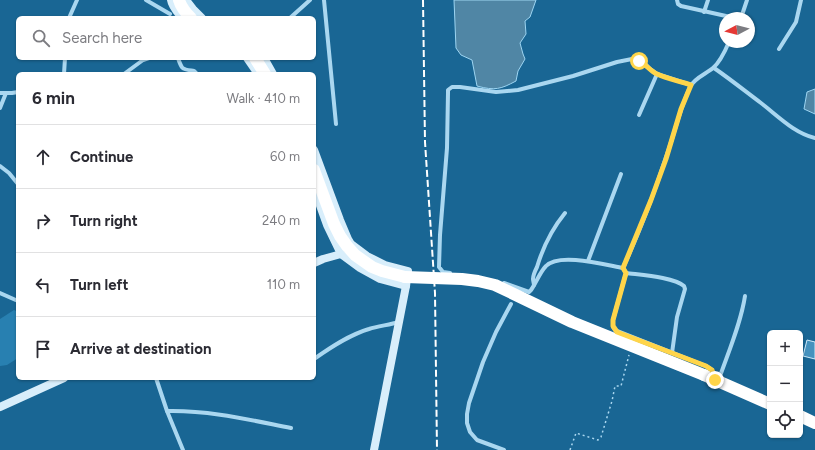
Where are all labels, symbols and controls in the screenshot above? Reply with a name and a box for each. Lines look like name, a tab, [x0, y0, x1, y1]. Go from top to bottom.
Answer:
north arrow	[719, 12, 755, 48]
search box	[16, 16, 316, 60]
icon: search	[30, 27, 52, 49]
text: Search here	[62, 29, 142, 47]
route start	[630, 52, 648, 70]
text: 6 min	[32, 88, 75, 108]
text: Walk · 410 m	[226, 91, 300, 106]
icon: ahead	[32, 146, 54, 168]
text: Continue	[70, 148, 133, 166]
text: 60 m	[270, 149, 300, 164]
icon: right	[32, 210, 54, 232]
text: Turn right	[70, 212, 138, 230]
text: 240 m	[262, 213, 300, 228]
icon: left	[32, 274, 54, 296]
text: Turn left	[70, 276, 128, 294]
text: 110 m	[267, 277, 300, 292]
map controls	[767, 330, 803, 438]
button: +	[767, 330, 803, 366]
icon: arrive	[32, 338, 54, 360]
text: Arrive at destination	[70, 340, 211, 358]
button: −	[767, 366, 803, 402]
route end	[706, 371, 724, 389]
button: locate	[767, 402, 803, 438]

